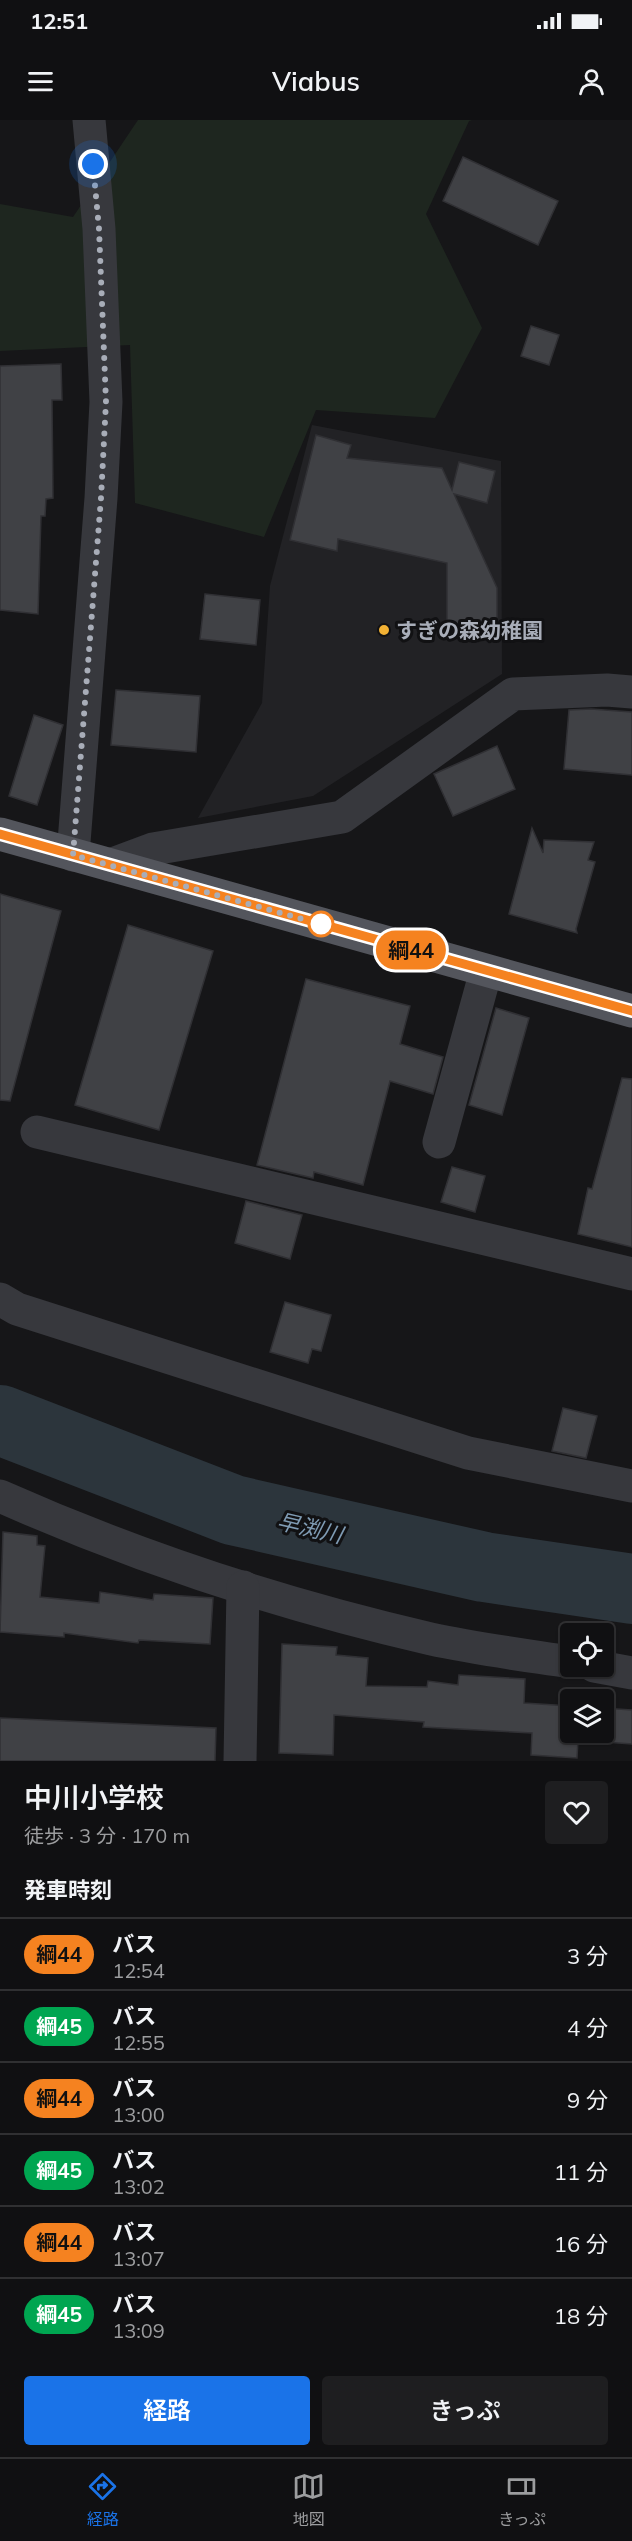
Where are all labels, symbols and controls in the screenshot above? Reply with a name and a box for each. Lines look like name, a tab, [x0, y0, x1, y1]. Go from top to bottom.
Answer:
text: 12:51	[30, 7, 88, 35]
text: Viabus	[272, 64, 360, 98]
icon: menu	[24, 65, 57, 98]
icon: person	[575, 65, 608, 98]
your location	[78, 149, 108, 179]
place label: すぎの森幼稚園	[396, 617, 543, 643]
marker: すぎの森幼稚園	[377, 623, 391, 637]
unlabelled marker	[308, 911, 334, 937]
line badge: 綱44	[376, 930, 446, 970]
text: 綱44	[388, 937, 434, 963]
water label: 早渕川	[275, 1507, 347, 1550]
map controls	[560, 1623, 614, 1743]
button: locate	[560, 1623, 614, 1677]
button: layers	[560, 1689, 614, 1743]
text: 中川小学校	[24, 1780, 164, 1815]
button: heart	[545, 1781, 608, 1844]
text: 徒歩 · 3 分 · 170 m	[24, 1823, 190, 1848]
text: 発車時刻	[24, 1876, 112, 1904]
text: バス	[112, 1930, 156, 1958]
text: 綱44	[36, 1941, 82, 1967]
text: 3 分	[567, 1942, 608, 1970]
text: 12:54	[112, 1958, 165, 1983]
text: バス	[112, 2002, 156, 2030]
text: 綱45	[36, 2013, 82, 2039]
text: 4 分	[567, 2014, 608, 2042]
text: 12:55	[112, 2030, 165, 2055]
text: バス	[112, 2074, 156, 2102]
text: 綱44	[36, 2085, 82, 2111]
text: 9 分	[567, 2086, 608, 2114]
text: 13:00	[112, 2102, 165, 2127]
text: バス	[112, 2146, 156, 2174]
text: 綱45	[36, 2157, 82, 2183]
text: 11 分	[554, 2158, 608, 2186]
text: 13:02	[112, 2174, 165, 2199]
text: バス	[112, 2218, 156, 2246]
text: 綱44	[36, 2229, 82, 2255]
text: 16 分	[554, 2230, 608, 2258]
text: 13:07	[112, 2246, 165, 2271]
text: バス	[112, 2290, 156, 2318]
text: 綱45	[36, 2301, 82, 2327]
text: 18 分	[554, 2302, 608, 2330]
text: 13:09	[112, 2318, 165, 2343]
button: 経路	[24, 2376, 310, 2445]
button: きっぷ	[322, 2376, 608, 2445]
tab: 経路	[86, 2470, 119, 2530]
tab: 地図	[292, 2470, 325, 2530]
tab: きっぷ	[498, 2470, 546, 2530]

